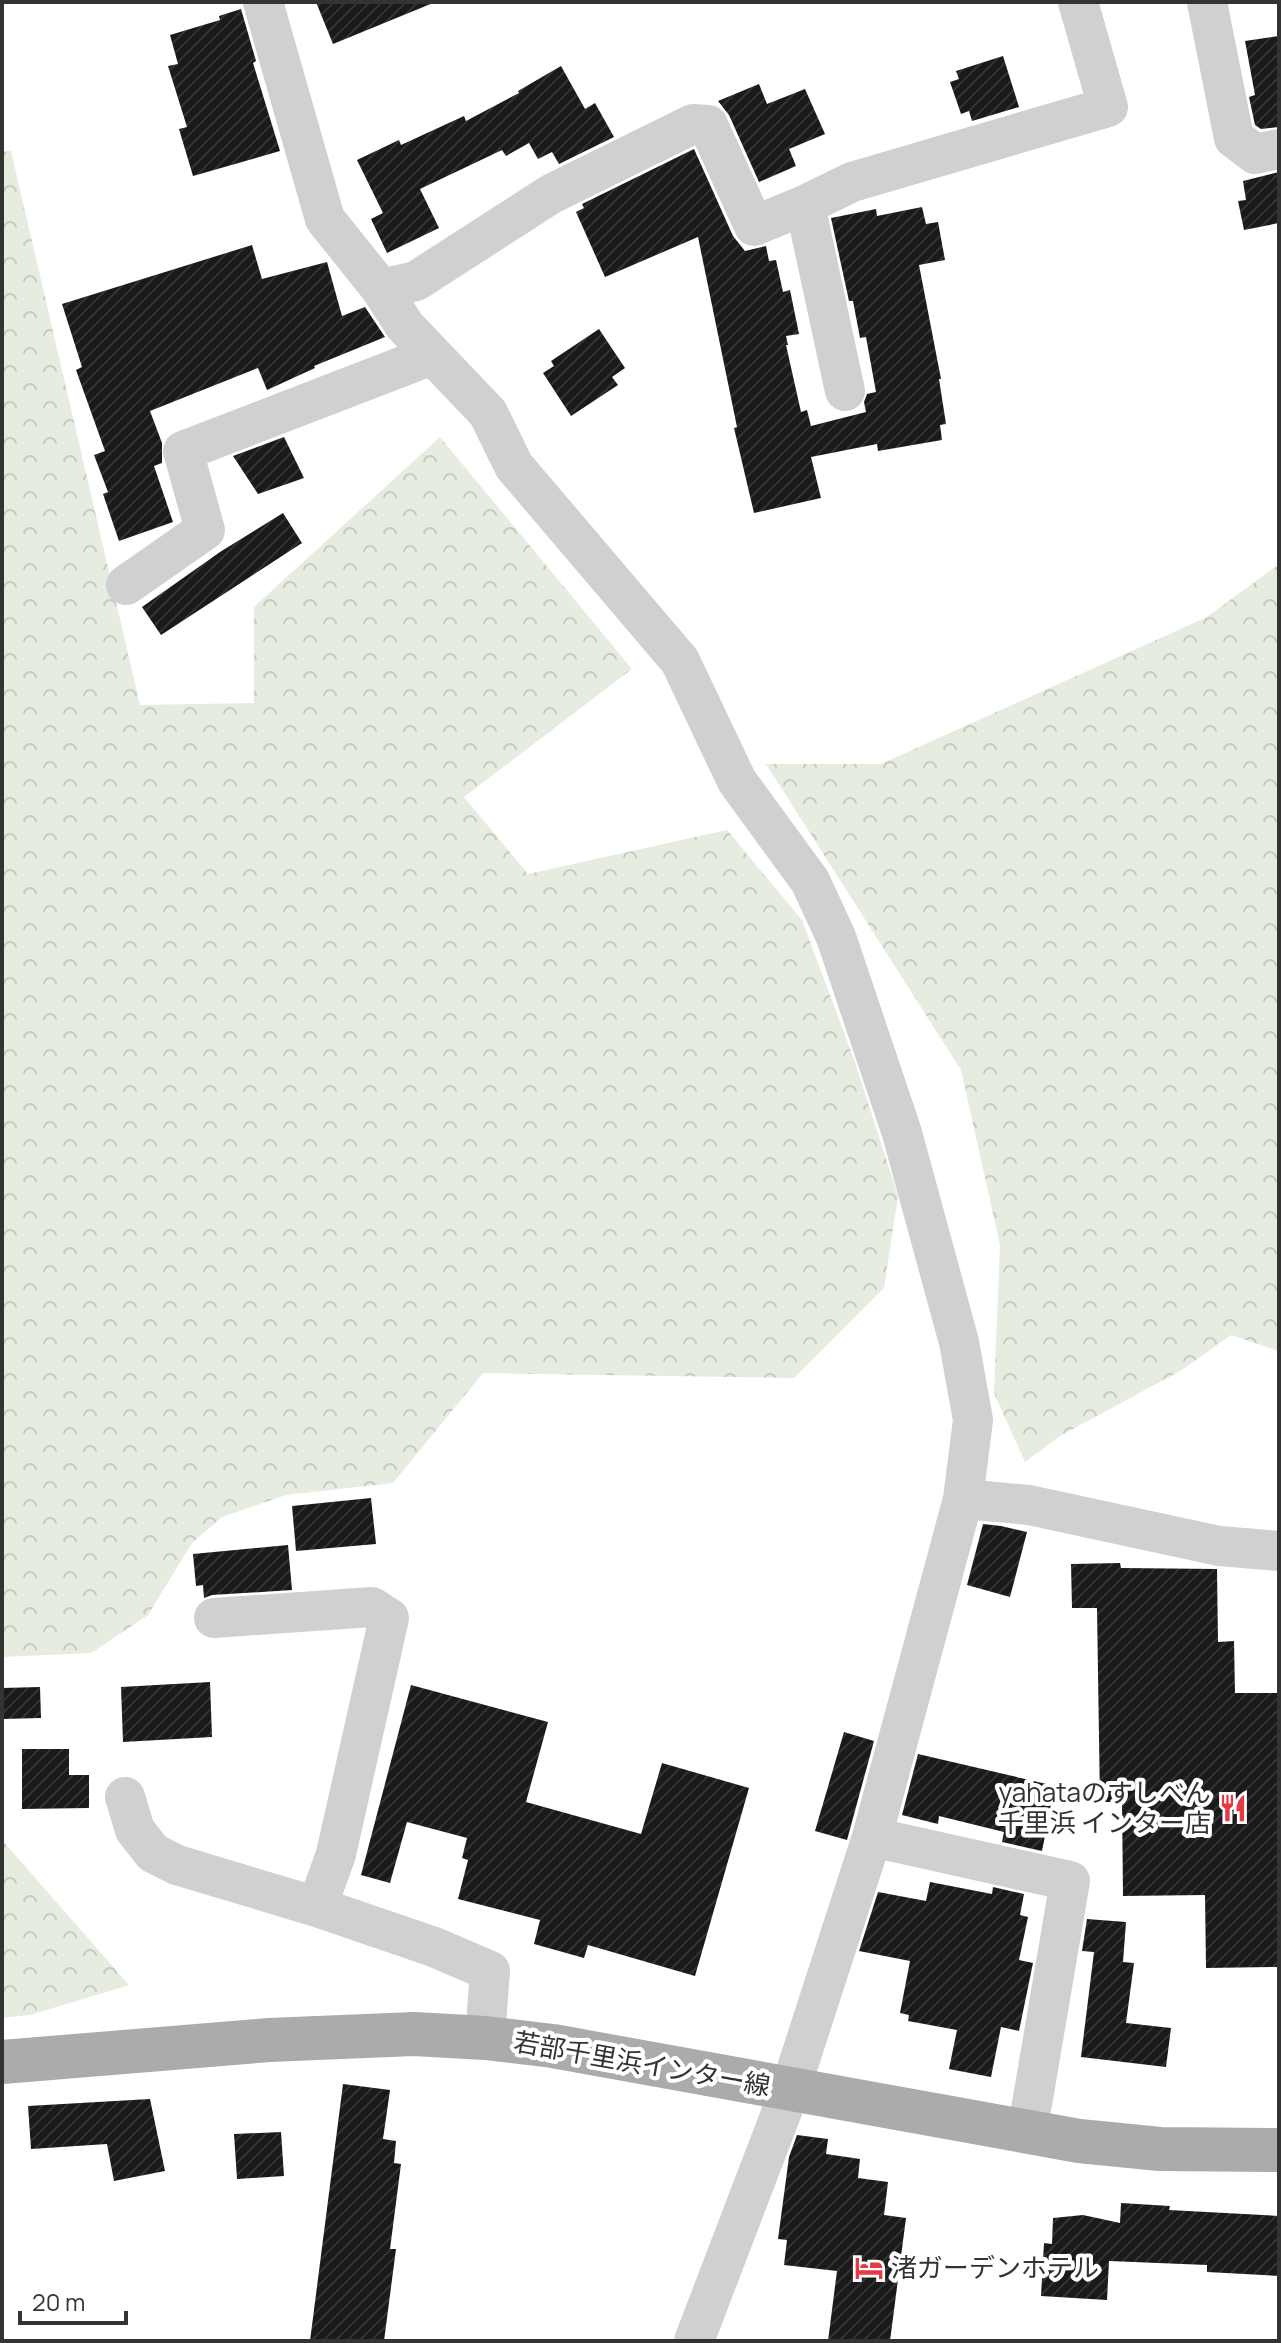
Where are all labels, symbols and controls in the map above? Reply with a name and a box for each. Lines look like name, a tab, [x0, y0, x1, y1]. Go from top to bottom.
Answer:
place label: yahataのすしべん 千里浜 インター店	[998, 1774, 1211, 1840]
restaurant icon: yahataのすしべん 千里浜 インター店	[1218, 1793, 1248, 1823]
street label: 若部千里浜インター線	[511, 2023, 773, 2103]
place label: 渚ガーデンホテル	[891, 2249, 1099, 2285]
hotel icon: 渚ガーデンホテル	[854, 2253, 884, 2283]
scale bar	[20, 2275, 126, 2325]
text: 20 m	[32, 2285, 85, 2318]

